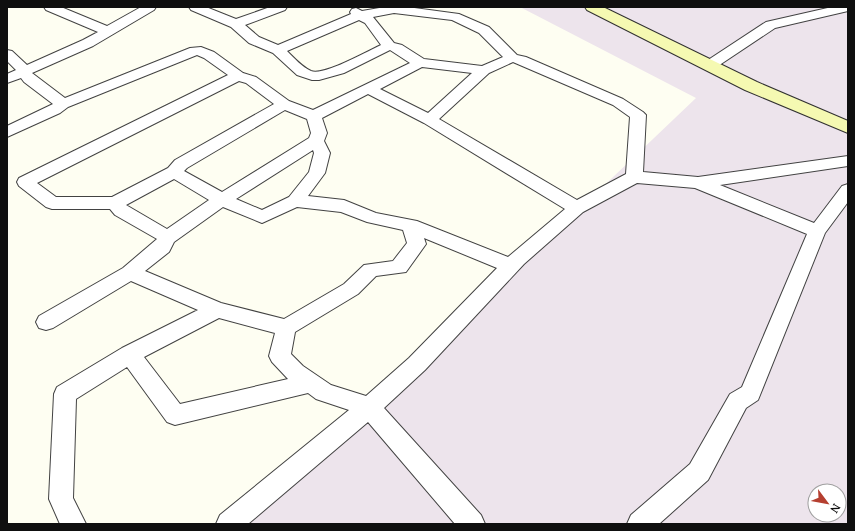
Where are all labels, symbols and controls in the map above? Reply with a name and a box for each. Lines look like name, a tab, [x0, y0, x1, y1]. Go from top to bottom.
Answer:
north arrow	[807, 483, 847, 523]
text: N	[827, 501, 844, 516]

